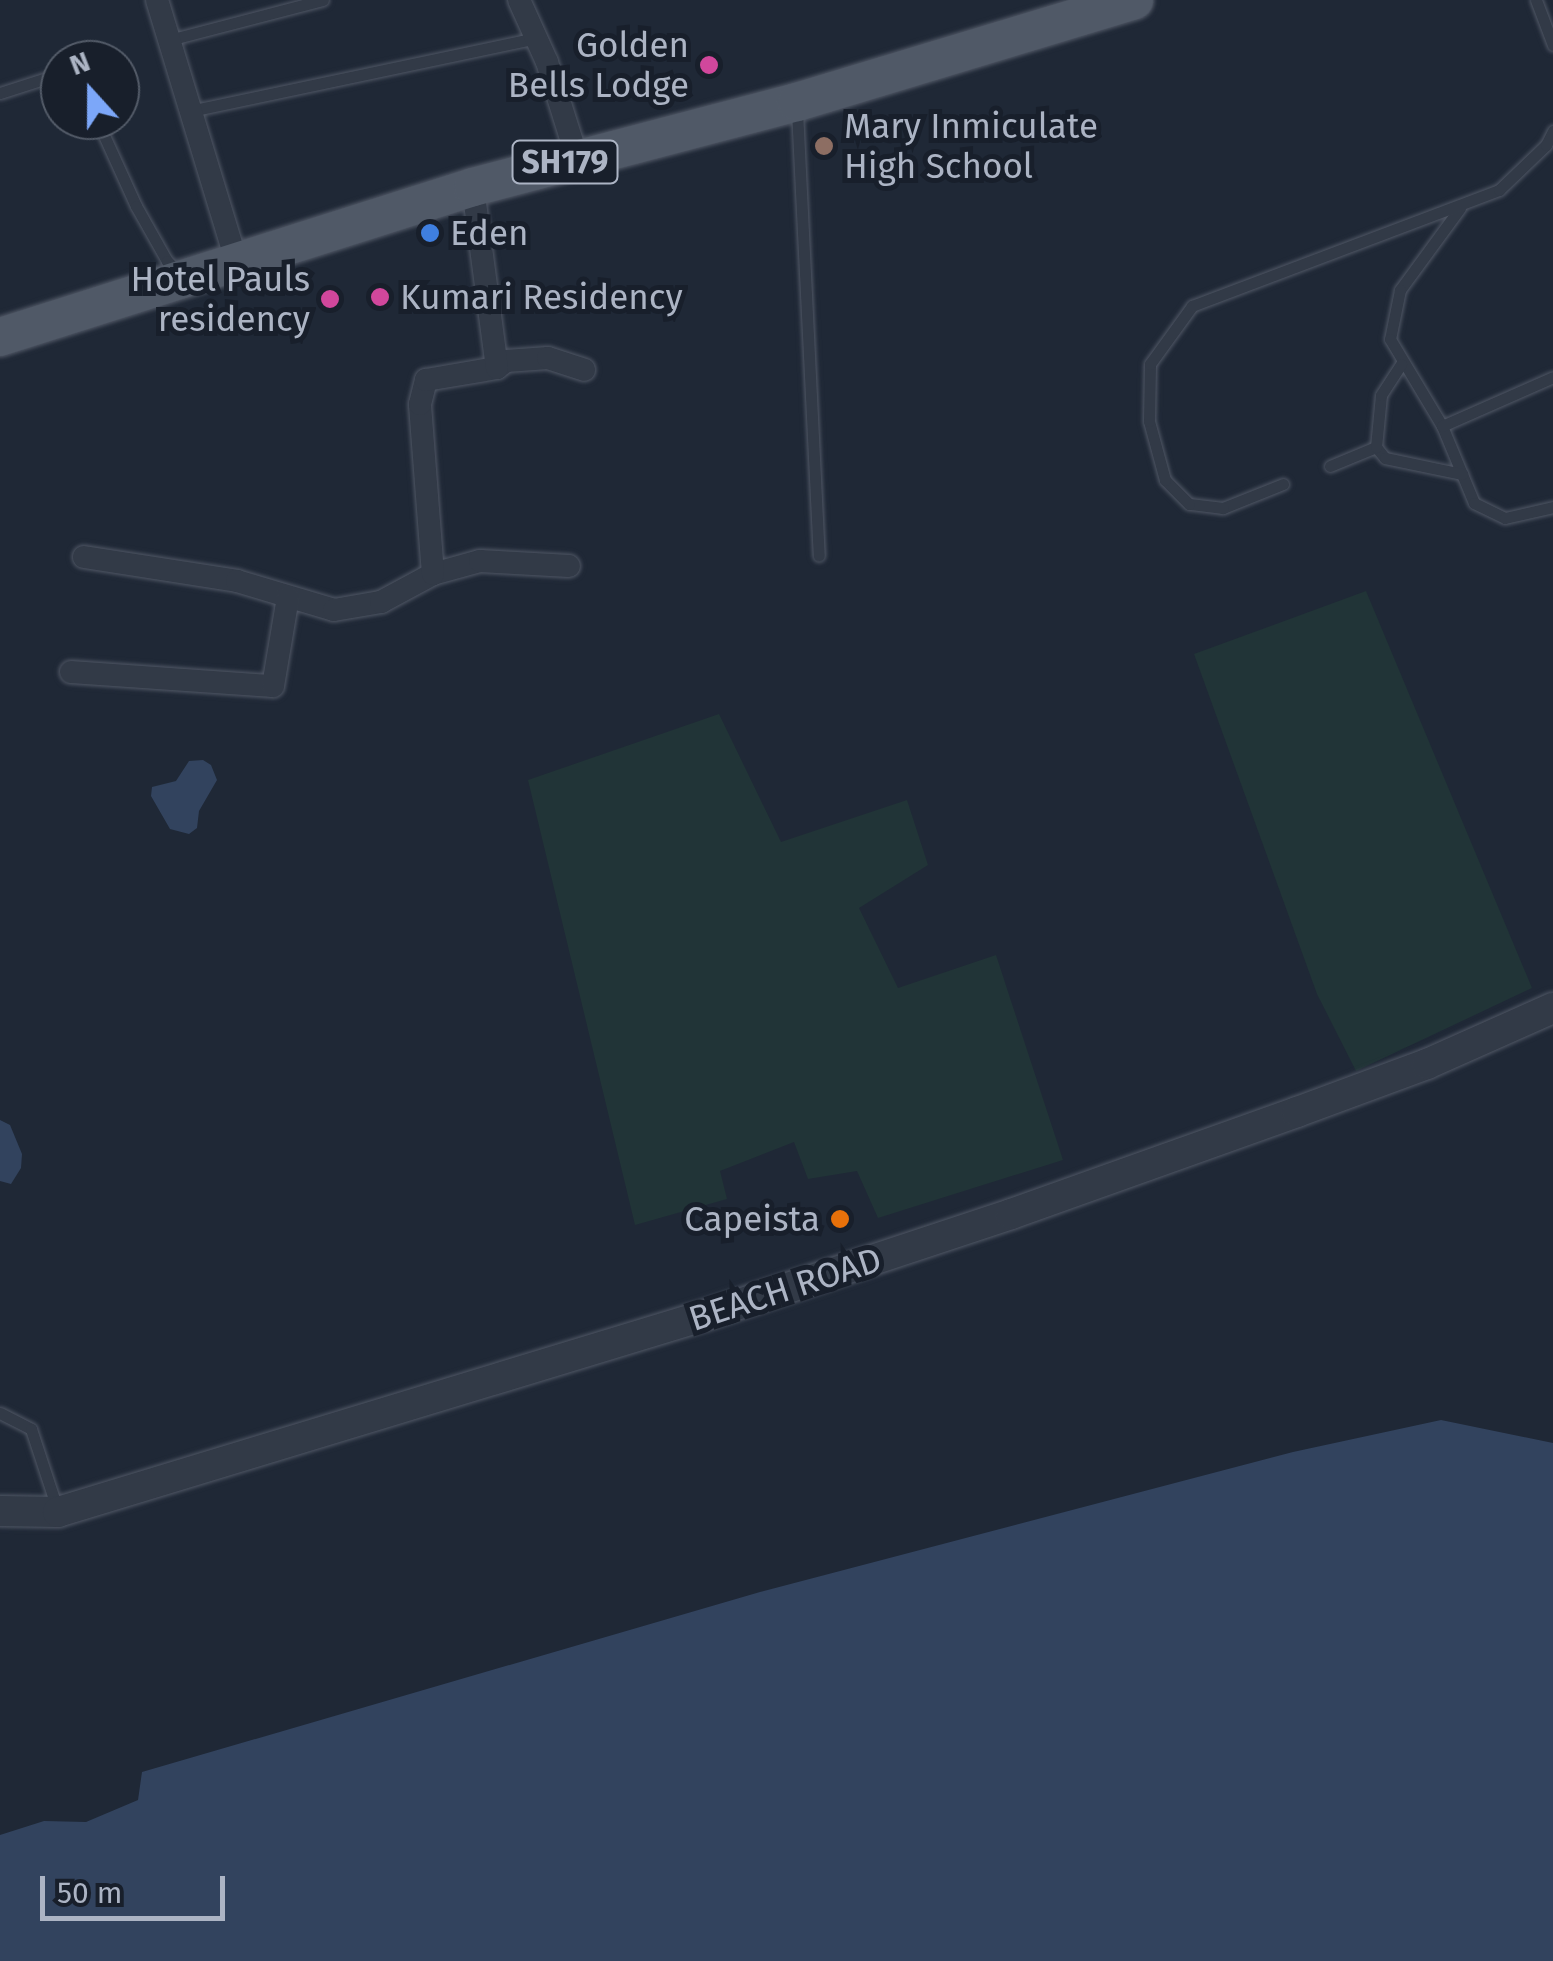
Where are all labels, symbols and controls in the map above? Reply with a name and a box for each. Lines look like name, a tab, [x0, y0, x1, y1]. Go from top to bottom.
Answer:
place label: Golden Bells Lodge	[508, 24, 689, 106]
north arrow	[40, 40, 140, 140]
text: N	[65, 45, 94, 82]
marker: Golden Bells Lodge	[698, 54, 720, 76]
place label: Mary Inmiculate High School	[844, 105, 1098, 187]
road number: SH179	[510, 135, 620, 189]
marker: Mary Inmiculate High School	[813, 135, 835, 157]
place label: Eden	[450, 212, 529, 254]
marker: Eden	[419, 222, 441, 244]
place label: Hotel Pauls residency	[131, 258, 310, 340]
place label: Kumari Residency	[400, 276, 683, 318]
marker: Kumari Residency	[369, 286, 391, 308]
marker: Hotel Pauls residency	[319, 288, 341, 310]
place label: Capeista	[684, 1198, 820, 1240]
marker: Capeista	[829, 1208, 851, 1230]
street label: BEACH ROAD	[684, 1238, 886, 1340]
scale bar	[45, 1856, 230, 1918]
text: 50 m	[57, 1875, 122, 1911]

